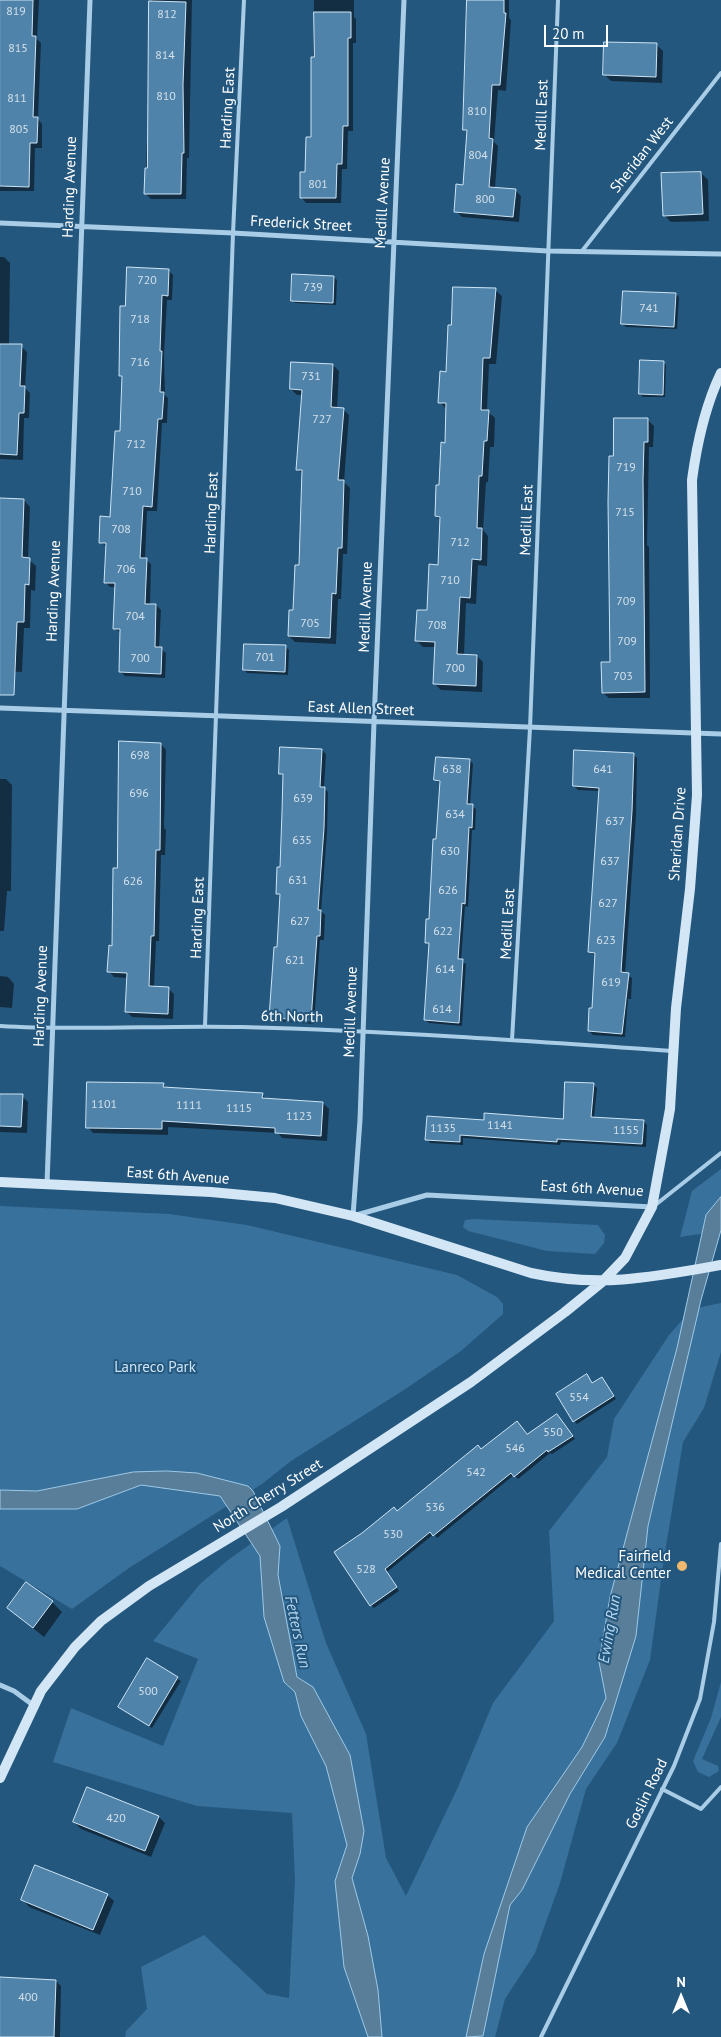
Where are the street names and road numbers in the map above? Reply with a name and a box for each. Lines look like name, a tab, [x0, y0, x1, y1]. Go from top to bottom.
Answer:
street label: Harding East	[217, 67, 239, 149]
street label: Medill East	[532, 79, 552, 151]
street label: Sheridan West	[607, 113, 677, 197]
street label: Harding Avenue	[59, 136, 81, 238]
street label: Medill Avenue	[372, 157, 394, 249]
street label: Frederick Street	[250, 212, 352, 236]
street label: Harding East	[202, 472, 222, 554]
street label: Medill East	[517, 484, 537, 556]
street label: Harding Avenue	[43, 540, 65, 642]
street label: Medill Avenue	[355, 561, 377, 653]
street label: East Allen Street	[307, 698, 415, 720]
street label: Sheridan Drive	[666, 786, 690, 882]
street label: Harding East	[188, 877, 208, 959]
street label: Medill East	[497, 888, 519, 960]
street label: Harding Avenue	[30, 945, 52, 1047]
street label: Medill Avenue	[340, 966, 362, 1058]
street label: 6th North	[261, 1007, 323, 1027]
street label: East 6th Avenue	[126, 1163, 230, 1189]
street label: East 6th Avenue	[540, 1177, 644, 1201]
street label: North Cherry Street	[210, 1455, 326, 1537]
street label: Goslin Road	[622, 1756, 672, 1832]

